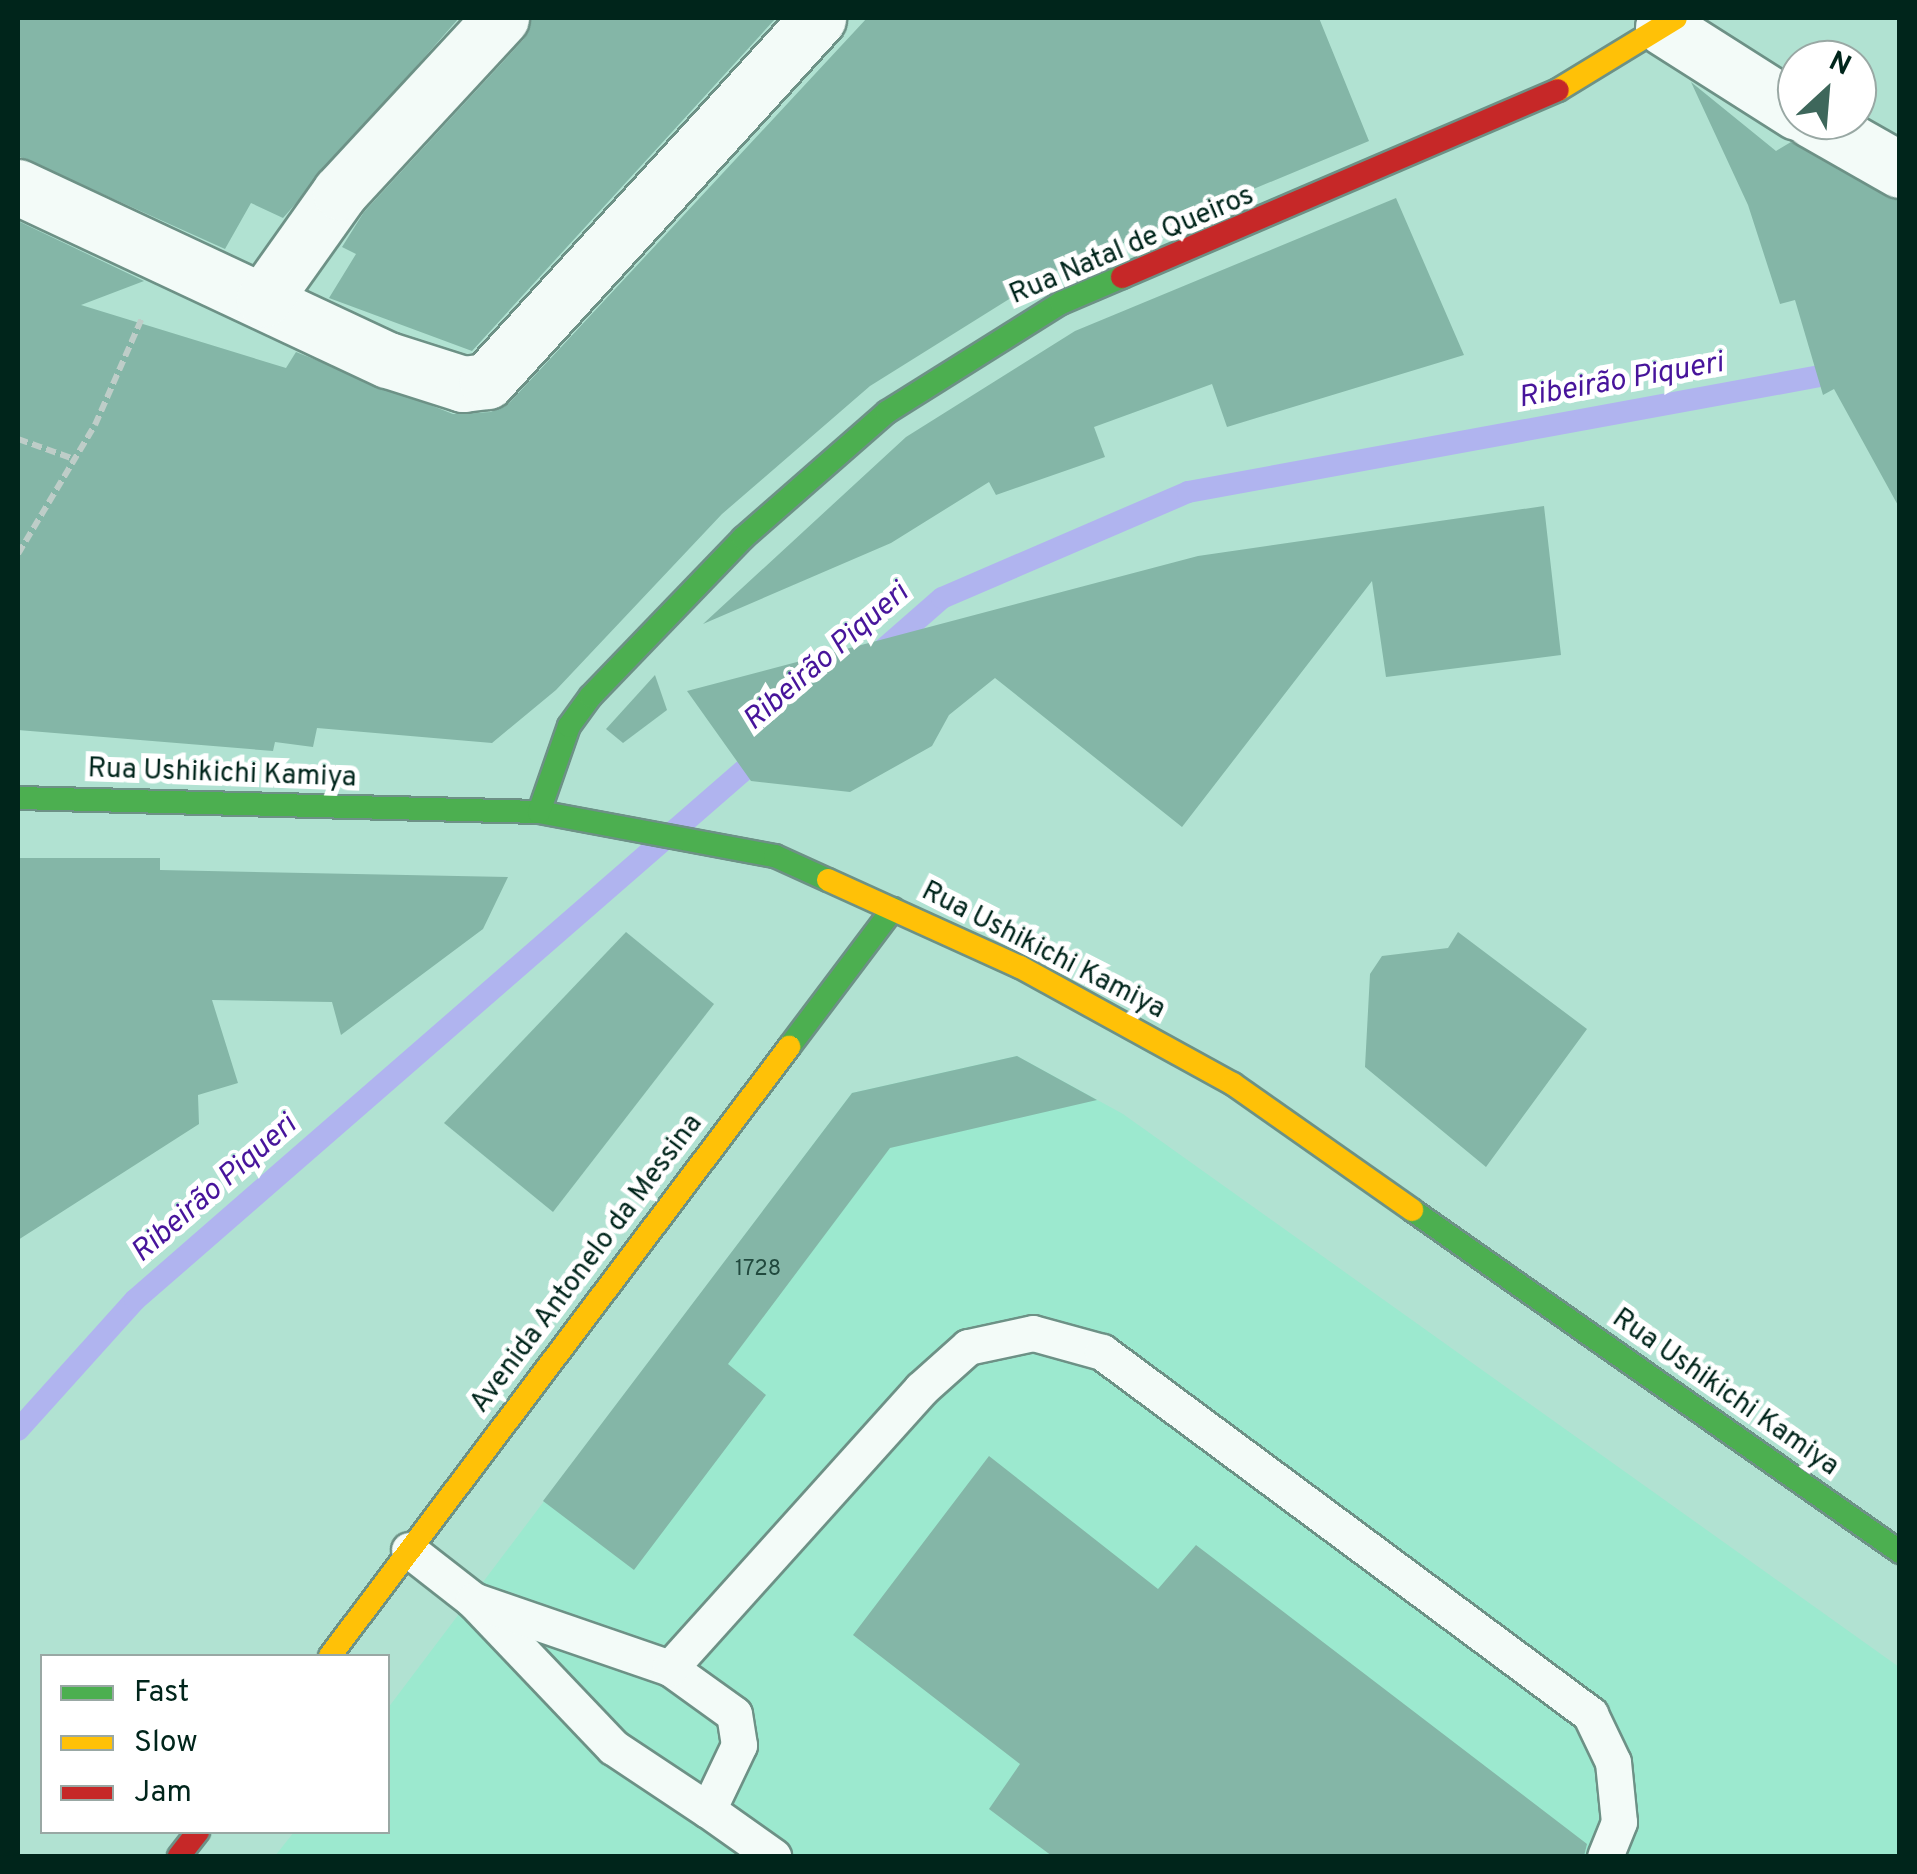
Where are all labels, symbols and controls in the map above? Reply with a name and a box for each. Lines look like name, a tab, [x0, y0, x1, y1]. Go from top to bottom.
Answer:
north arrow	[1777, 40, 1877, 140]
text: N	[1822, 44, 1856, 85]
street label: Rua Natal de Queiros	[1005, 179, 1259, 313]
water label: Ribeirão Piqueri	[1516, 346, 1726, 418]
water label: Ribeirão Piqueri	[737, 576, 917, 740]
street label: Rua Ushikichi Kamiya	[87, 753, 357, 795]
street label: Rua Ushikichi Kamiya	[916, 875, 1170, 1027]
water label: Ribeirão Piqueri	[125, 1108, 305, 1272]
street label: Avenida Antonelo da Messina	[463, 1108, 711, 1420]
house number: 1728	[735, 1257, 781, 1283]
street label: Rua Ushikichi Kamiya	[1605, 1302, 1845, 1484]
legend	[40, 1654, 390, 1834]
text: Fast	[134, 1675, 189, 1712]
text: Slow	[134, 1725, 198, 1762]
text: Jam	[134, 1775, 192, 1812]

